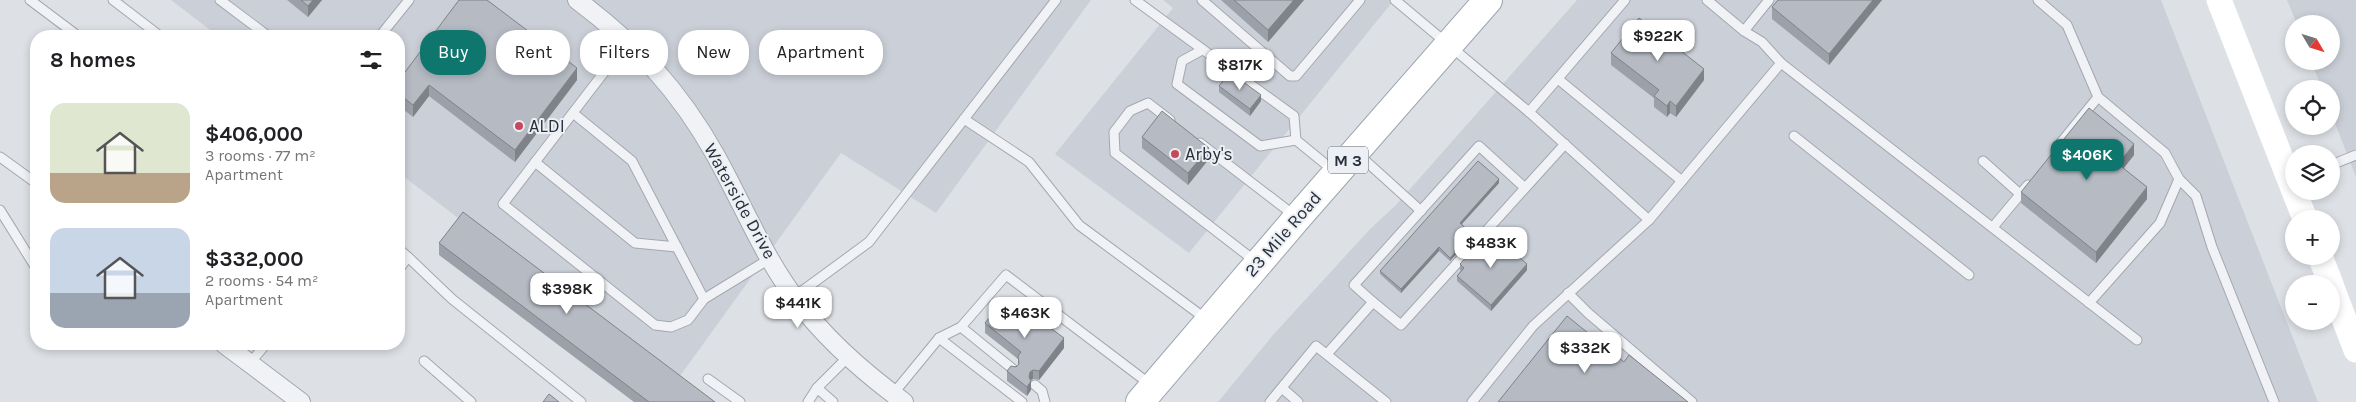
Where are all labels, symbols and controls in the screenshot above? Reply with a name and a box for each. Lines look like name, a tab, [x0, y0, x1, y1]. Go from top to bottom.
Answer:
north arrow	[2285, 15, 2340, 70]
map controls	[2285, 15, 2340, 330]
pin: $922K	[1623, 20, 1693, 62]
text: $922K	[1633, 26, 1683, 45]
chip: Buy	[420, 30, 486, 75]
chip: Rent	[496, 30, 570, 75]
chip: Filters	[580, 30, 668, 75]
chip: New	[678, 30, 749, 75]
chip: Apartment	[759, 30, 883, 75]
icon: filters	[357, 46, 385, 74]
text: 8 homes	[50, 48, 136, 72]
pin: $817K	[1205, 48, 1275, 91]
text: $817K	[1217, 55, 1263, 74]
button: locate	[2285, 80, 2340, 135]
place label: ALDI	[529, 115, 565, 137]
marker: ALDI	[513, 120, 525, 132]
text: $406,000	[205, 122, 303, 146]
icon: home	[90, 123, 150, 183]
pin: $406K	[2052, 138, 2122, 181]
street label: Waterside Drive	[699, 139, 781, 263]
place label: Arby's	[1185, 143, 1233, 165]
text: $406K	[2062, 145, 2112, 164]
button: layers	[2285, 145, 2340, 200]
text: 3 rooms · 77 m²	[205, 146, 316, 165]
road number: M 3	[1328, 146, 1368, 174]
marker: Arby's	[1169, 148, 1181, 160]
text: Apartment	[205, 165, 283, 184]
street label: 23 Mile Road	[1240, 187, 1326, 281]
button: +	[2285, 210, 2340, 265]
pin: $483K	[1456, 226, 1526, 269]
text: $483K	[1465, 233, 1517, 252]
text: $332,000	[205, 247, 303, 271]
icon: home	[90, 248, 150, 308]
text: 2 rooms · 54 m²	[205, 271, 318, 290]
pin: $398K	[532, 272, 602, 315]
button: −	[2285, 275, 2340, 330]
text: $398K	[541, 279, 593, 298]
pin: $441K	[763, 286, 833, 329]
text: Apartment	[205, 290, 283, 309]
text: $441K	[775, 293, 821, 312]
pin: $463K	[990, 296, 1060, 339]
text: $463K	[1000, 303, 1050, 322]
pin: $332K	[1550, 332, 1620, 374]
text: $332K	[1559, 338, 1611, 357]

